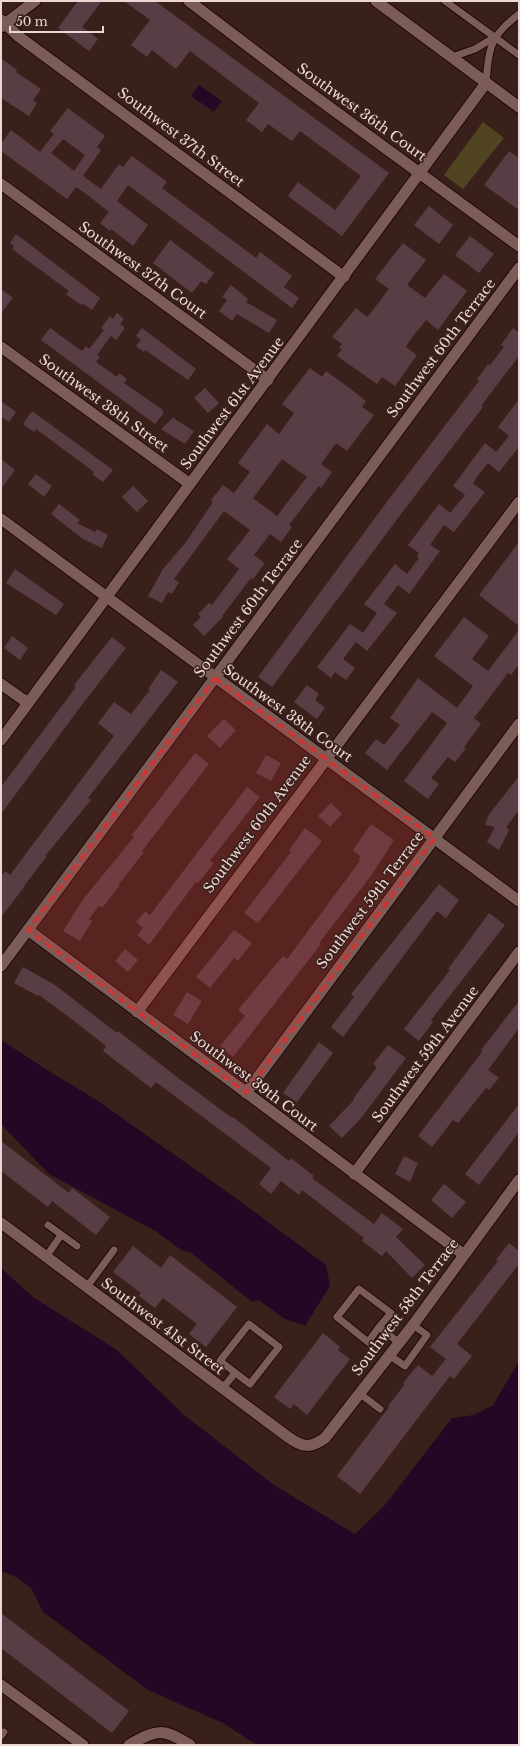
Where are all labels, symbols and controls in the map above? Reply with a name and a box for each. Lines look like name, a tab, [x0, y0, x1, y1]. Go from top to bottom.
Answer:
scale bar	[10, 8, 103, 34]
text: 50 m	[16, 14, 48, 29]
street label: Southwest 36th Court	[294, 59, 431, 166]
street label: Southwest 37th Street	[114, 83, 249, 191]
street label: Southwest 37th Court	[75, 217, 211, 323]
street label: Southwest 60th Terrace	[383, 275, 499, 421]
street label: Southwest 61st Avenue	[176, 333, 288, 473]
street label: Southwest 38th Street	[36, 350, 173, 456]
street label: Southwest 60th Terrace	[190, 535, 306, 681]
street label: Southwest 38th Court	[220, 660, 357, 766]
street label: Southwest 60th Avenue	[199, 751, 315, 897]
street label: Southwest 59th Terrace	[312, 828, 428, 972]
street label: Southwest 59th Avenue	[368, 982, 482, 1126]
street label: Southwest 39th Court	[186, 1027, 322, 1136]
street label: Southwest 58th Terrace	[348, 1235, 462, 1379]
street label: Southwest 41st Street	[98, 1274, 229, 1379]

